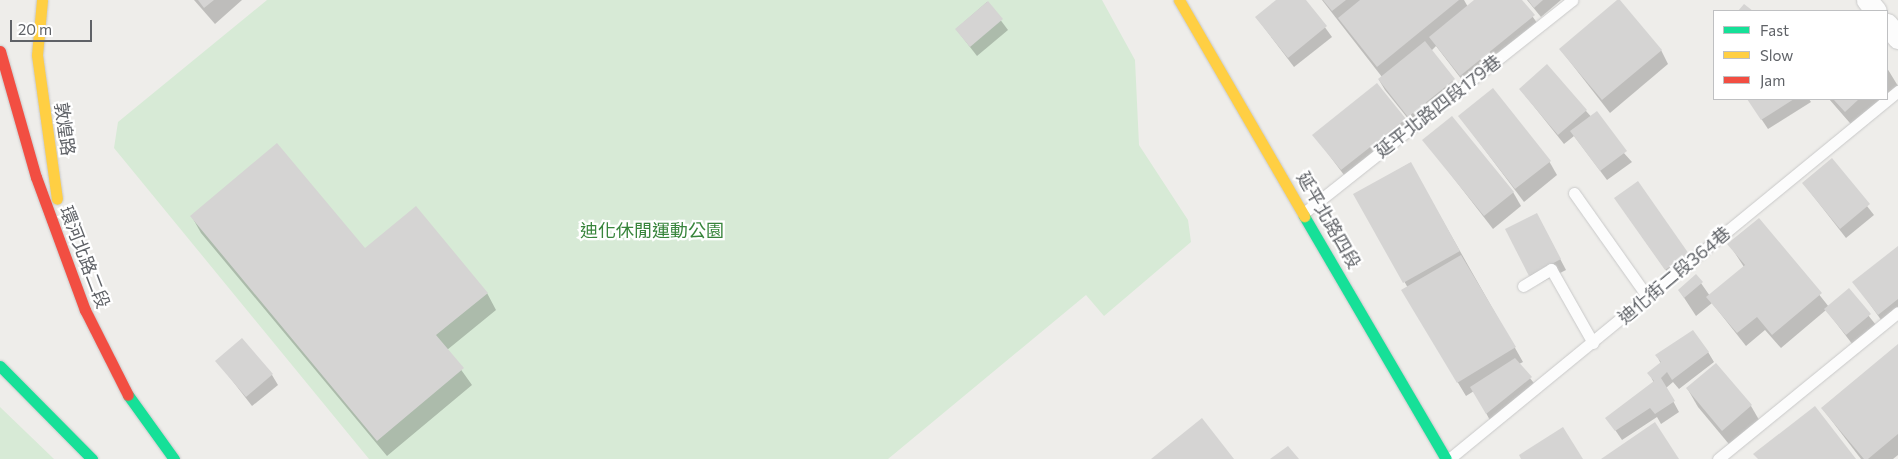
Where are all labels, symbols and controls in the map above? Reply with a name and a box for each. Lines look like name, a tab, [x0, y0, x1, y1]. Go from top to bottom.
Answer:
scale bar	[12, 10, 95, 42]
legend	[1713, 10, 1888, 100]
text: 20 m	[18, 20, 52, 38]
text: Fast	[1760, 21, 1789, 39]
text: Slow	[1760, 46, 1793, 64]
street label: 延平北路四段179巷	[1371, 50, 1505, 162]
text: Jam	[1760, 71, 1785, 89]
street label: 敦煌路	[51, 101, 79, 157]
street label: 延平北路四段	[1293, 168, 1365, 272]
street label: 環河北路二段	[56, 203, 114, 311]
park label: 迪化休閒運動公園	[580, 219, 724, 241]
street label: 迪化街二段364巷	[1613, 222, 1735, 328]

